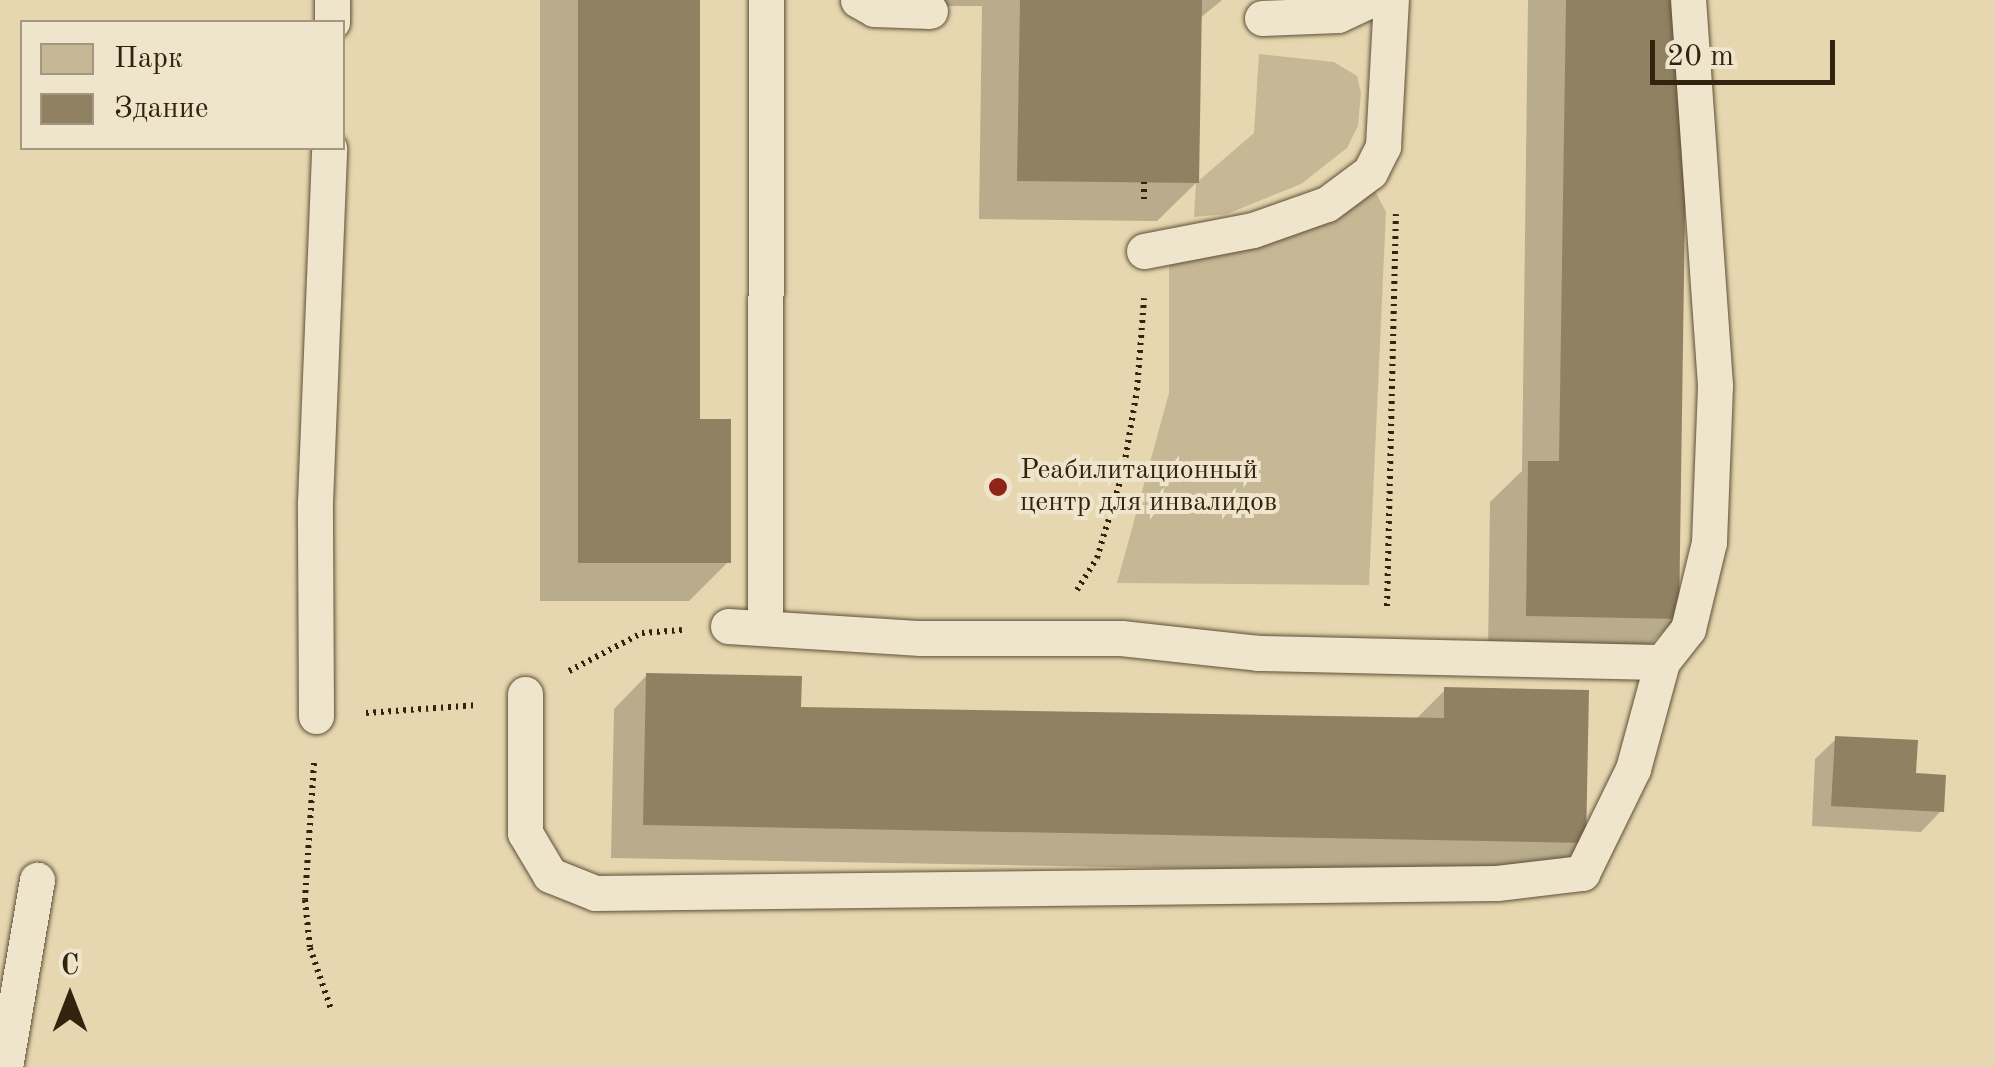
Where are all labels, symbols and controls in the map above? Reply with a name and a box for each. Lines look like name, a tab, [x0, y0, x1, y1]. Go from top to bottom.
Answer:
legend	[20, 20, 345, 150]
scale bar	[1655, 20, 1840, 82]
text: 20 m	[1667, 42, 1734, 72]
text: Парк	[114, 44, 183, 74]
text: Здание	[114, 94, 209, 124]
place label: Реабилитационный центр для инвалидов	[1020, 454, 1277, 520]
marker: Реабилитационный центр для инвалидов	[985, 474, 1011, 500]
north arrow	[20, 947, 120, 1047]
text: С	[61, 953, 79, 981]

